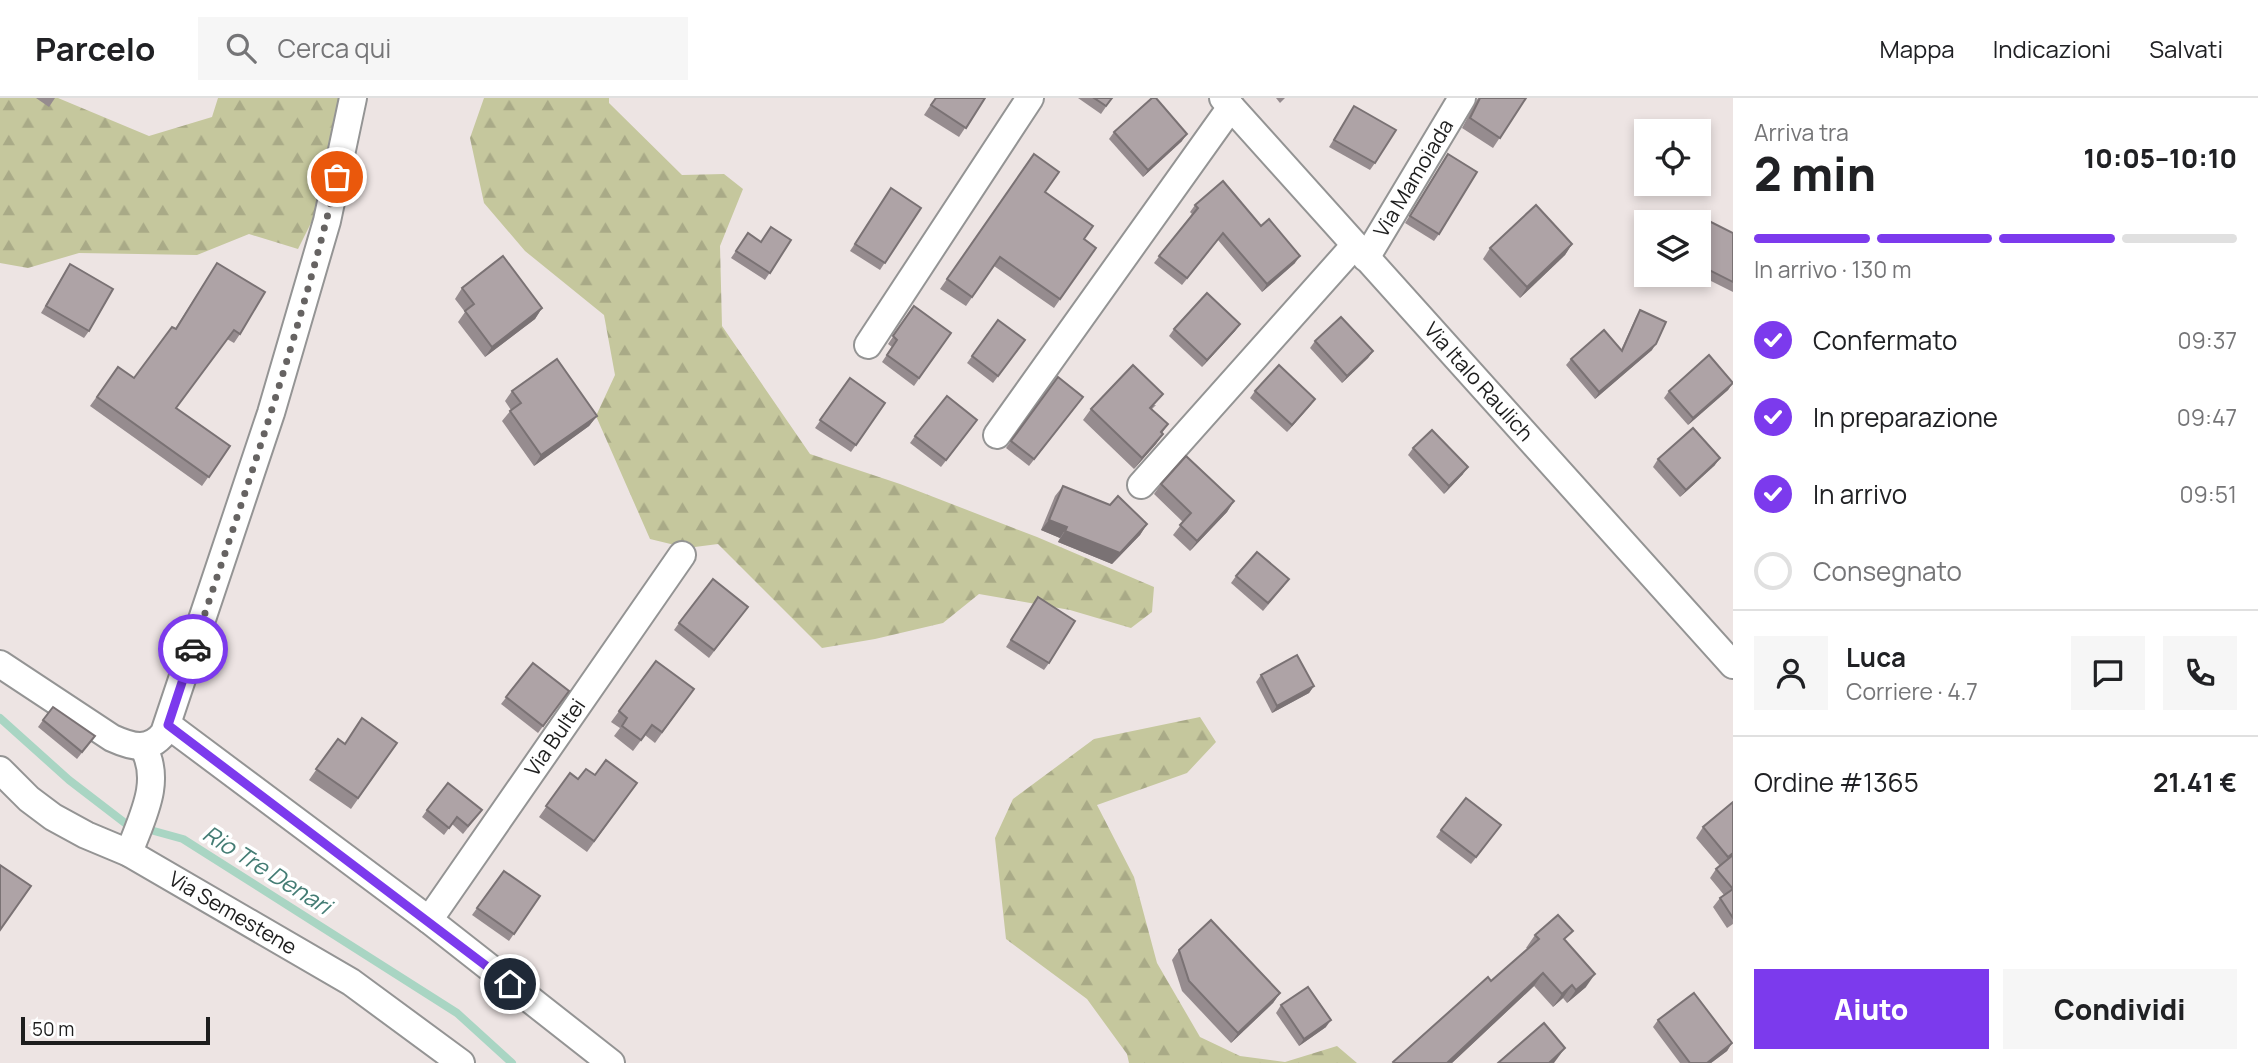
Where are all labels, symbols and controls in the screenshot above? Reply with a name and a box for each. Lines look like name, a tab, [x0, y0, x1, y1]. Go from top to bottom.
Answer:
search box	[198, 17, 688, 80]
text: Parcelo	[35, 26, 156, 71]
icon: search	[222, 29, 260, 67]
text: Cerca qui	[278, 30, 391, 66]
text: Mappa	[1879, 32, 1955, 65]
text: Indicazioni	[1993, 32, 2111, 65]
text: Salvati	[2149, 32, 2223, 65]
street label: Via Mamoiada	[1367, 113, 1459, 242]
text: Arriva tra	[1754, 116, 1849, 148]
map controls	[1634, 119, 1711, 287]
button: locate	[1634, 119, 1711, 196]
text: 10:05–10:10	[2084, 140, 2237, 176]
text: 2 min	[1754, 142, 1876, 205]
pin	[307, 147, 367, 207]
icon: bag	[318, 158, 356, 196]
button: layers	[1634, 210, 1711, 287]
text: In arrivo · 130 m	[1754, 253, 1911, 285]
street label: Via Italo Raulich	[1418, 316, 1540, 447]
icon: check	[1754, 321, 1792, 359]
text: Confermato	[1813, 322, 1957, 358]
text: 09:37	[2178, 324, 2237, 356]
icon: check	[1754, 398, 1792, 436]
text: In preparazione	[1813, 399, 1998, 435]
text: 09:47	[2177, 401, 2237, 433]
icon: check	[1754, 475, 1792, 513]
text: In arrivo	[1813, 476, 1907, 512]
text: 09:51	[2180, 478, 2237, 510]
text: Consegnato	[1813, 553, 1962, 589]
courier	[158, 614, 228, 684]
icon: car	[174, 630, 212, 668]
button: person	[1754, 636, 1828, 710]
button: chat	[2071, 636, 2145, 710]
button: phone	[2163, 636, 2237, 710]
text: Luca	[1846, 639, 1906, 675]
text: Corriere · 4.7	[1846, 675, 1978, 707]
street label: Via Bultei	[518, 693, 591, 781]
text: Ordine #1365	[1754, 764, 1919, 800]
text: 21.41 €	[2153, 764, 2237, 800]
water label: Rio Tre Denari	[197, 817, 340, 923]
street label: Via Semestene	[164, 864, 302, 961]
pin	[480, 954, 540, 1014]
icon: home	[491, 965, 529, 1003]
button: Aiuto	[1754, 969, 1989, 1049]
button: Condividi	[2003, 969, 2237, 1049]
scale bar	[21, 1014, 210, 1046]
text: 50 m	[32, 1016, 74, 1042]

